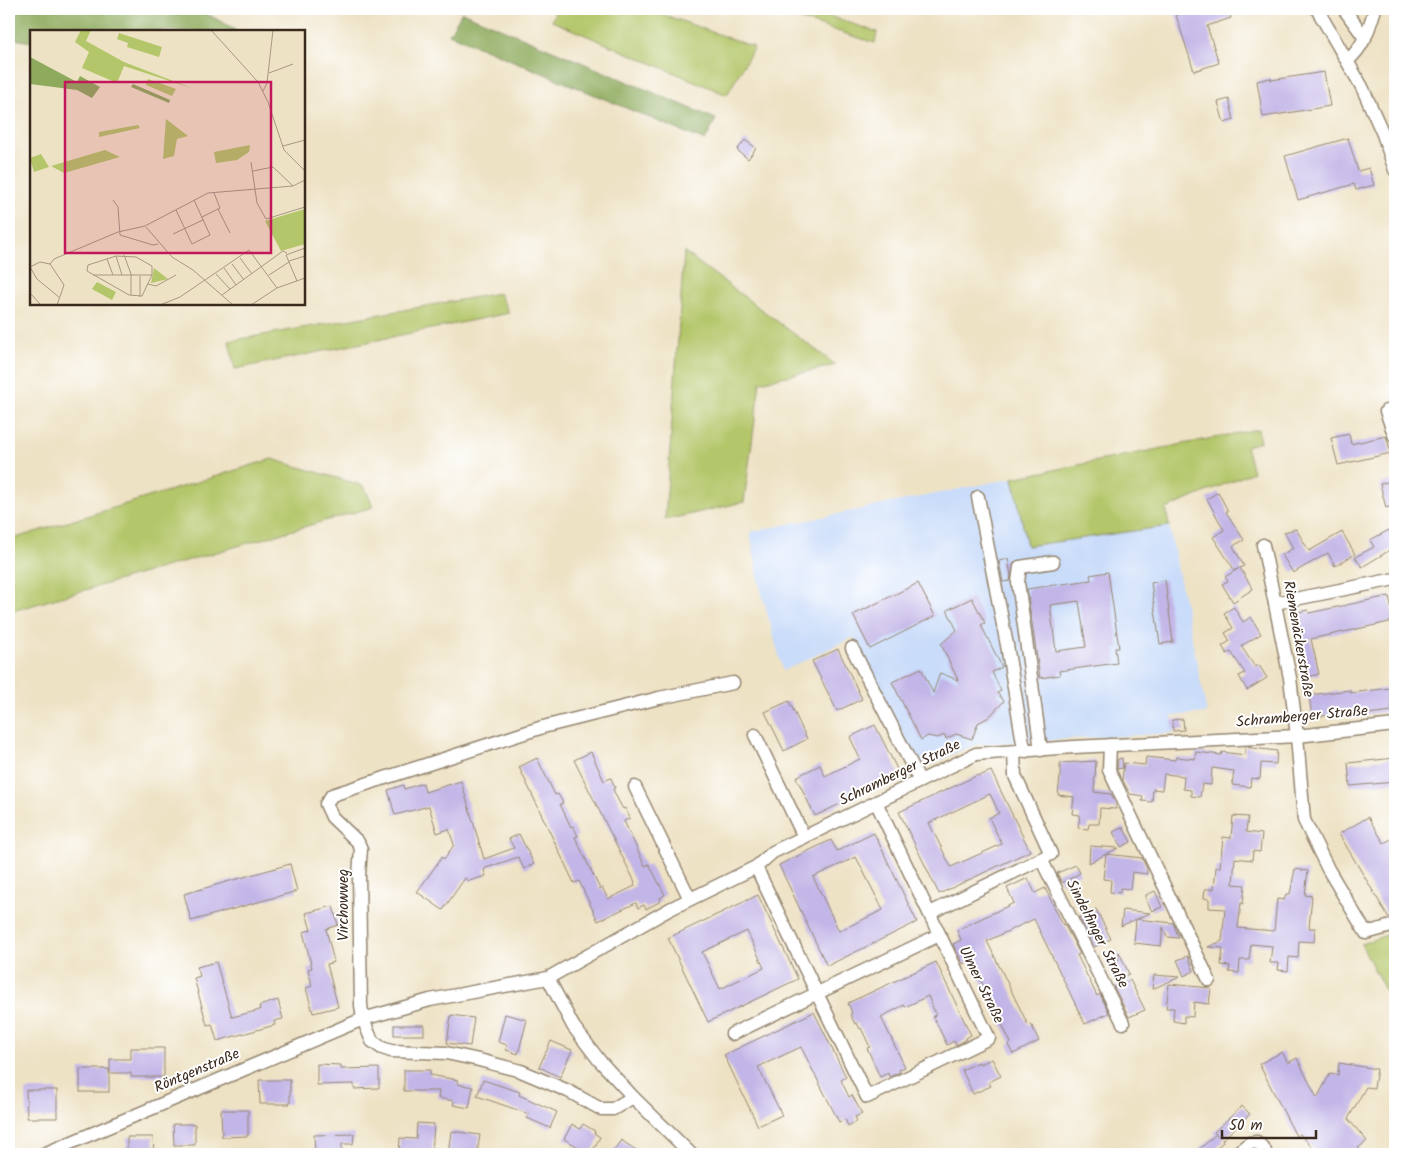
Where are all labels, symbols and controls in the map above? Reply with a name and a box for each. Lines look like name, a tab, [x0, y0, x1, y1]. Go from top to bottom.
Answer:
inset map	[30, 30, 305, 305]
street label: Riemenäckerstraße	[1276, 579, 1320, 699]
street label: Schramberger Straße	[1235, 699, 1369, 735]
street label: Schramberger Straße	[835, 733, 965, 813]
street label: Virchowweg	[332, 869, 356, 941]
street label: Sindelfinger Straße	[1059, 875, 1135, 993]
street label: Ulmer Straße	[952, 942, 1010, 1028]
street label: Röntgenstraße	[150, 1042, 244, 1100]
scale bar	[1222, 1108, 1315, 1140]
text: 50 m	[1229, 1114, 1263, 1138]

